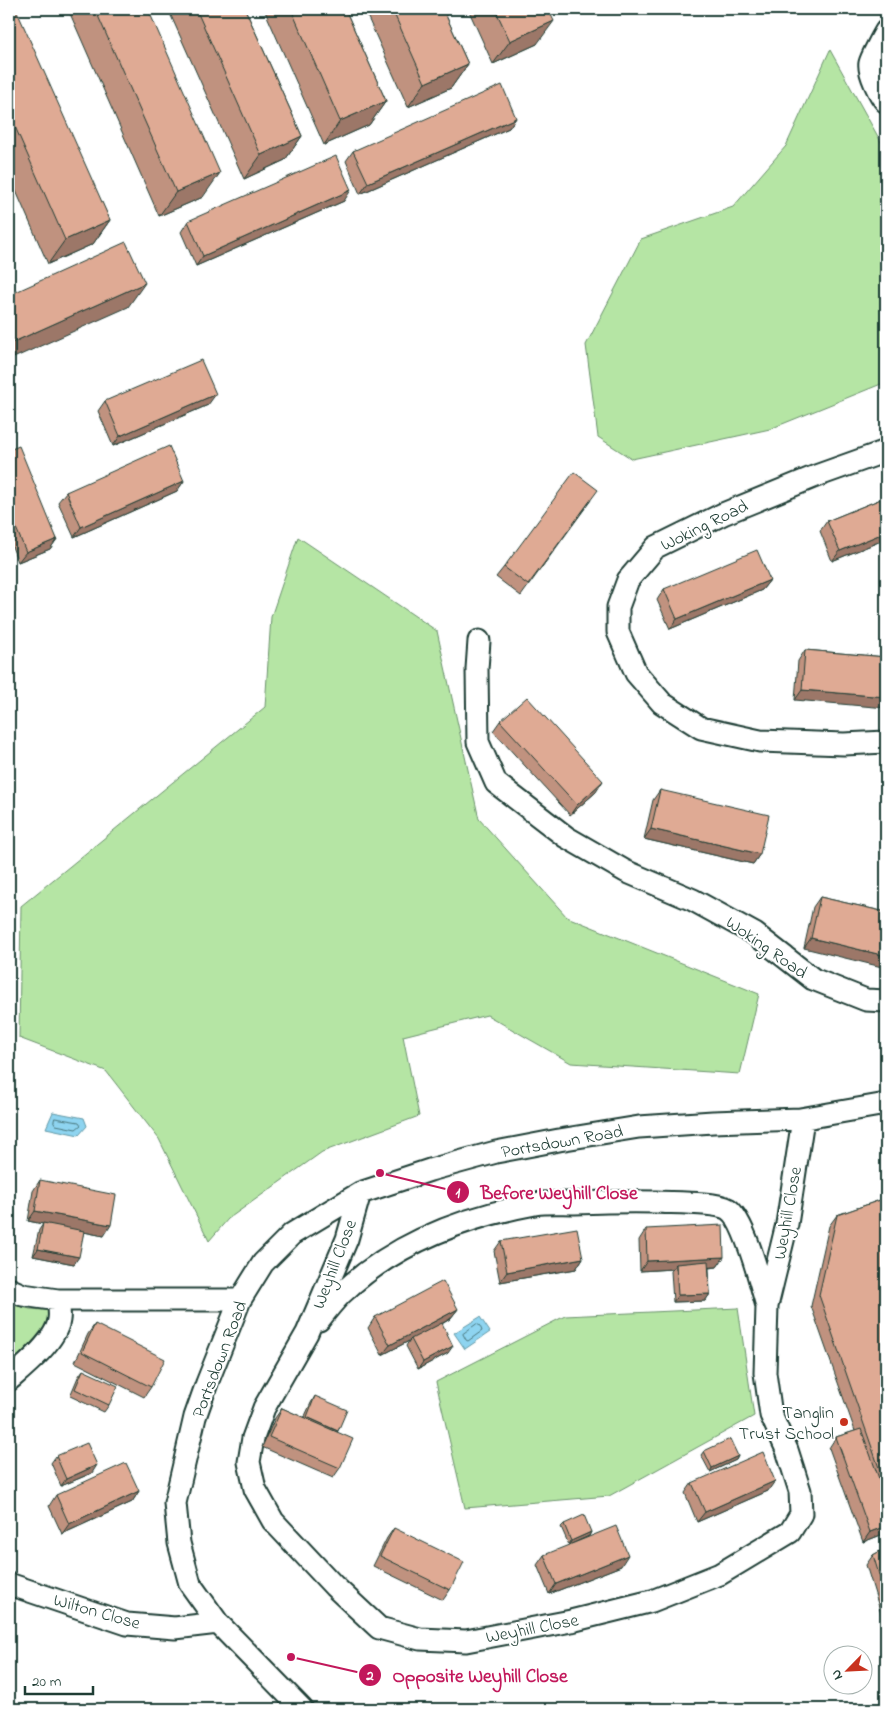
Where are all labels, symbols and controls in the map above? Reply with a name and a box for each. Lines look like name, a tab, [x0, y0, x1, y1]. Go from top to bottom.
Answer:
street label: Woking Road	[657, 494, 753, 560]
street label: Woking Road	[719, 911, 812, 987]
street label: Portsdown Road	[499, 1119, 625, 1166]
street label: Weyhill Close	[768, 1164, 810, 1262]
callout: Before Weyhill Close	[446, 1175, 648, 1209]
text: Before Weyhill Close	[479, 1181, 638, 1210]
text: 1	[456, 1182, 461, 1204]
street label: Weyhill Close	[307, 1215, 365, 1313]
street label: Portsdown Road	[187, 1297, 255, 1422]
place label: Tanglin Trust School	[739, 1401, 834, 1448]
marker: Tanglin Trust School	[838, 1416, 850, 1428]
street label: Wilton Close	[50, 1588, 144, 1638]
street label: Weyhill Close	[484, 1608, 582, 1652]
north arrow	[822, 1646, 872, 1696]
callout: Opposite Weyhill Close	[358, 1658, 577, 1692]
scale bar	[25, 1663, 92, 1695]
text: Opposite Weyhill Close	[393, 1664, 568, 1693]
text: 2	[365, 1665, 374, 1687]
text: N	[826, 1666, 849, 1683]
text: 20 m	[32, 1671, 62, 1693]

